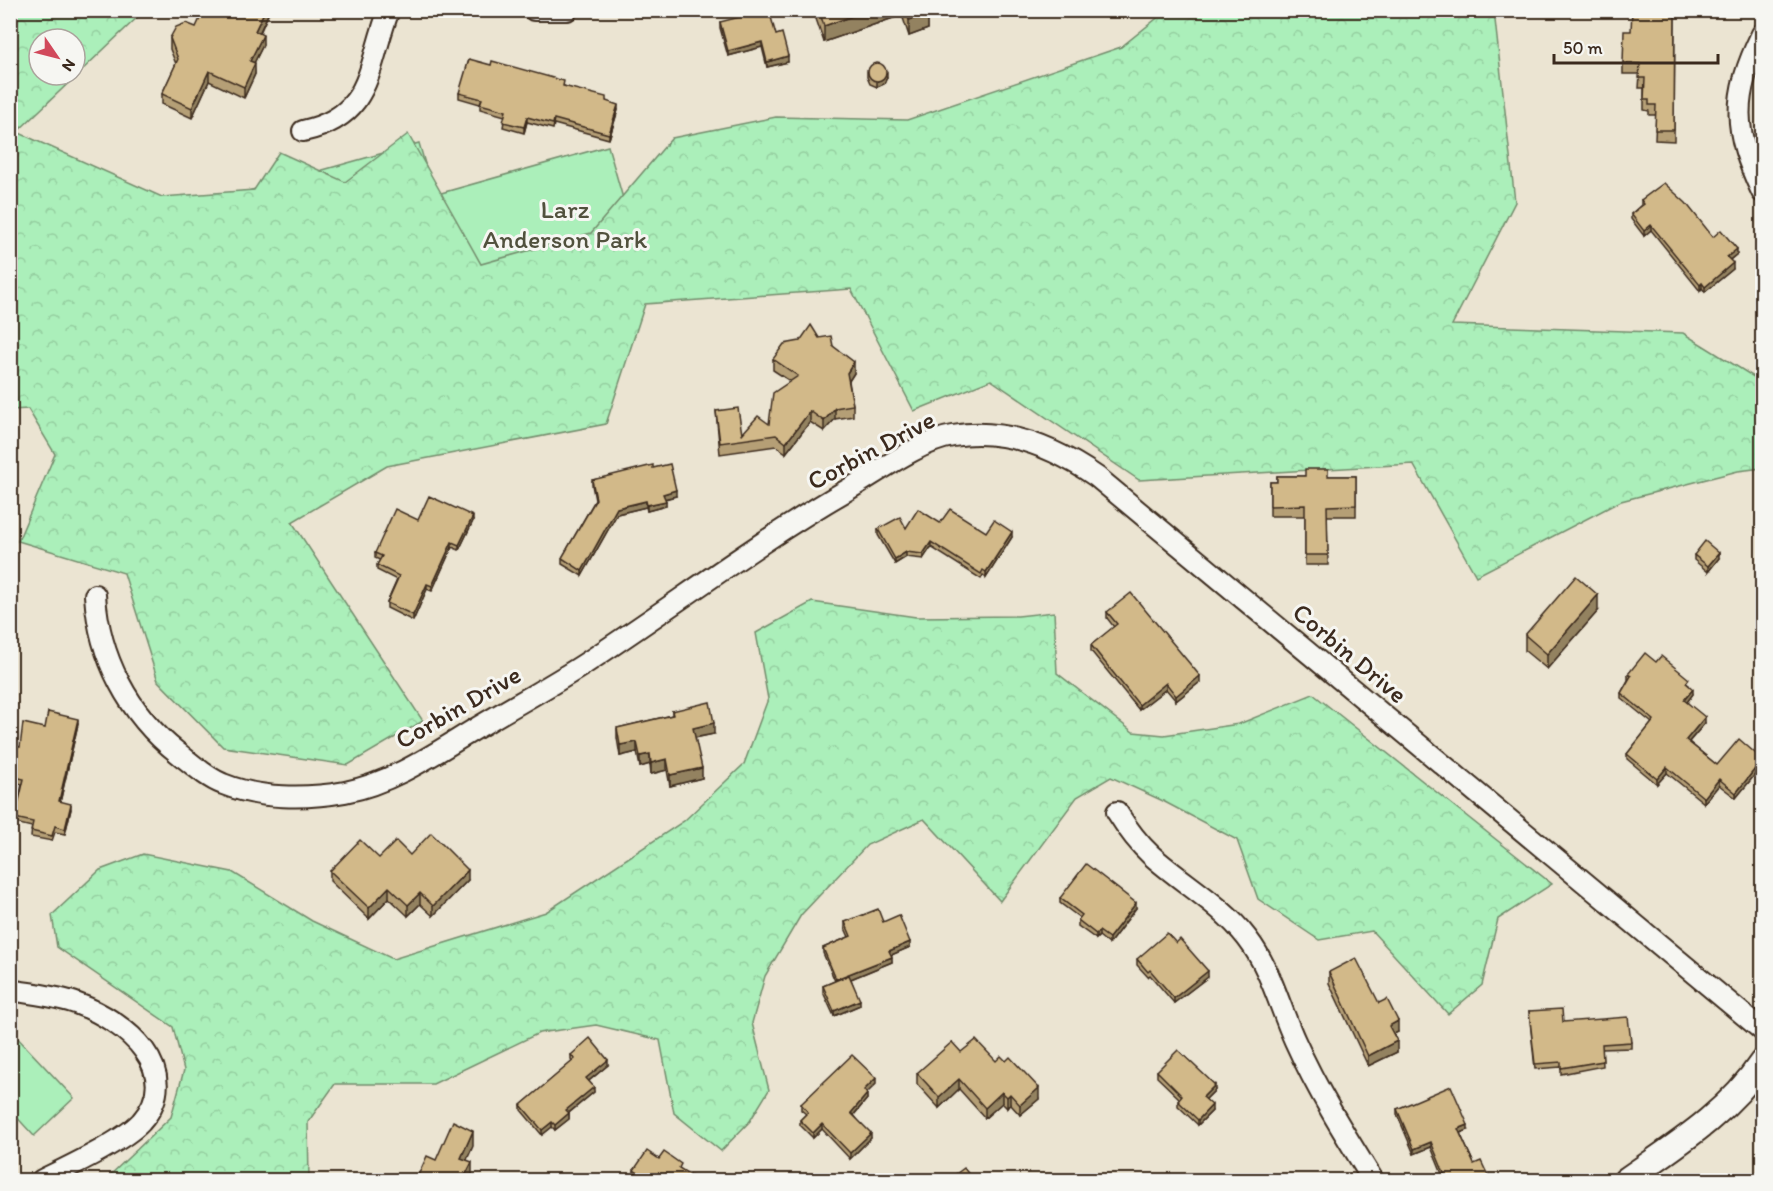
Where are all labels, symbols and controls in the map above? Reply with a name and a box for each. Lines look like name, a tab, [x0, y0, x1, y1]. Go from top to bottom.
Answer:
north arrow	[27, 27, 87, 87]
scale bar	[1554, 27, 1718, 65]
text: 50 m	[1563, 37, 1603, 59]
text: N	[58, 55, 80, 75]
park label: Larz Anderson Park	[483, 193, 648, 255]
street label: Corbin Drive	[802, 403, 940, 497]
street label: Corbin Drive	[1286, 596, 1414, 710]
street label: Corbin Drive	[390, 658, 526, 756]

